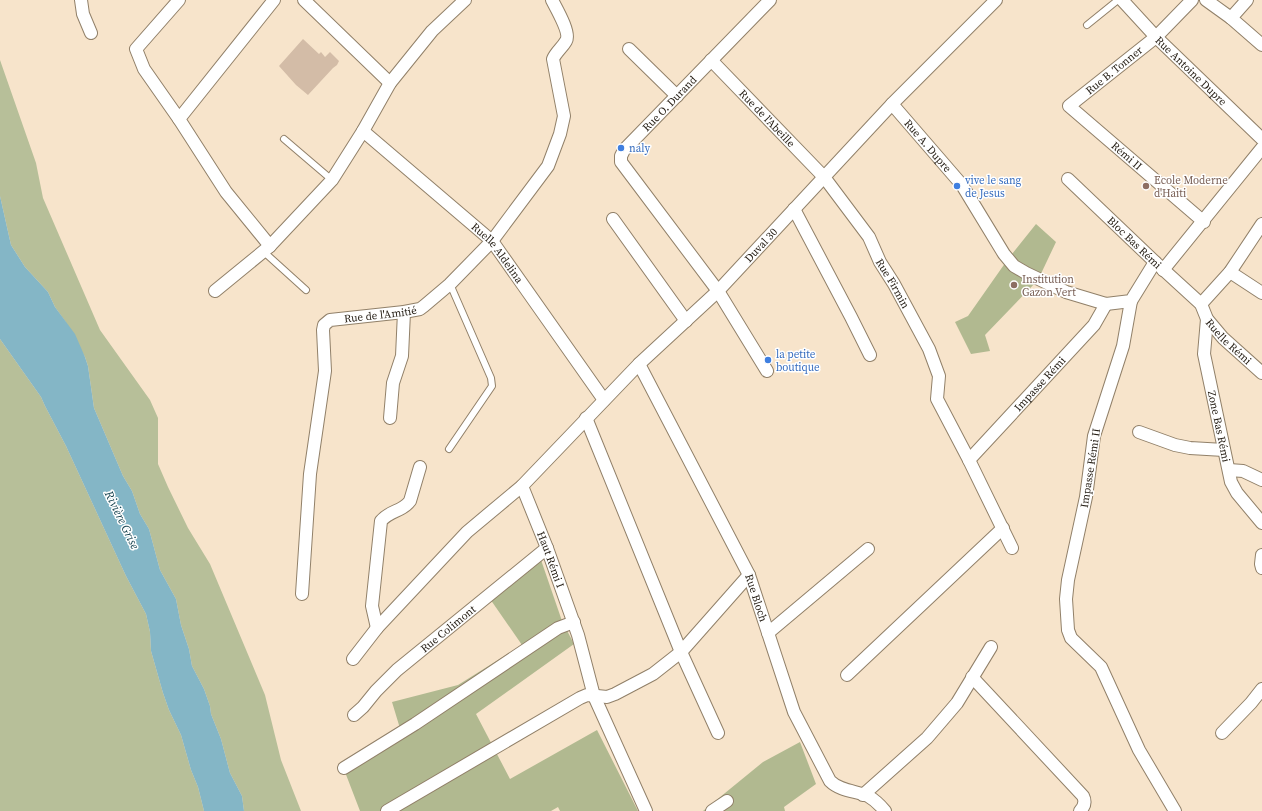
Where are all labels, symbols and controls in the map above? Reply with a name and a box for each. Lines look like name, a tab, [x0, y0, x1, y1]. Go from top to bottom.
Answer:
street label: Rue Antoine Dupre	[1152, 33, 1230, 109]
street label: Rue B. Tonner	[1083, 43, 1146, 98]
street label: Rue O. Durand	[639, 72, 701, 135]
street label: Rue de l'Abeille	[735, 86, 799, 151]
street label: Rue A. Dupre	[901, 116, 955, 176]
street label: Rémi II	[1108, 138, 1145, 174]
place label: naly	[629, 141, 650, 156]
marker: naly	[616, 143, 626, 153]
place label: vive le sang de Jesus	[965, 173, 1022, 201]
place label: Ecole Moderne d'Haiti	[1154, 173, 1228, 201]
marker: vive le sang de Jesus	[952, 181, 962, 191]
marker: Ecole Moderne d'Haiti	[1141, 181, 1151, 191]
street label: Bloc Bas Rémi	[1104, 213, 1165, 272]
street label: Ruelle Aldelina	[468, 219, 527, 287]
street label: Duval 30	[741, 224, 781, 266]
street label: Rue Firmin	[872, 256, 913, 312]
place label: Institution Gazon Vert	[1022, 272, 1076, 300]
marker: Institution Gazon Vert	[1009, 280, 1019, 290]
street label: Rue de l'Amitié	[343, 303, 418, 326]
street label: Ruelle Rémi	[1202, 316, 1255, 368]
place label: la petite boutique	[776, 347, 820, 375]
street label: Impasse Rémi	[1011, 353, 1069, 415]
marker: la petite boutique	[763, 355, 773, 365]
street label: Zone Bas Rémi	[1204, 389, 1234, 464]
street label: Impasse Rémi II	[1077, 427, 1104, 509]
water label: Rivière Grise	[101, 487, 143, 552]
street label: Haut Rémi I	[533, 529, 568, 590]
street label: Rue Bloch	[741, 572, 771, 624]
street label: Rue Colimont	[417, 602, 479, 656]

